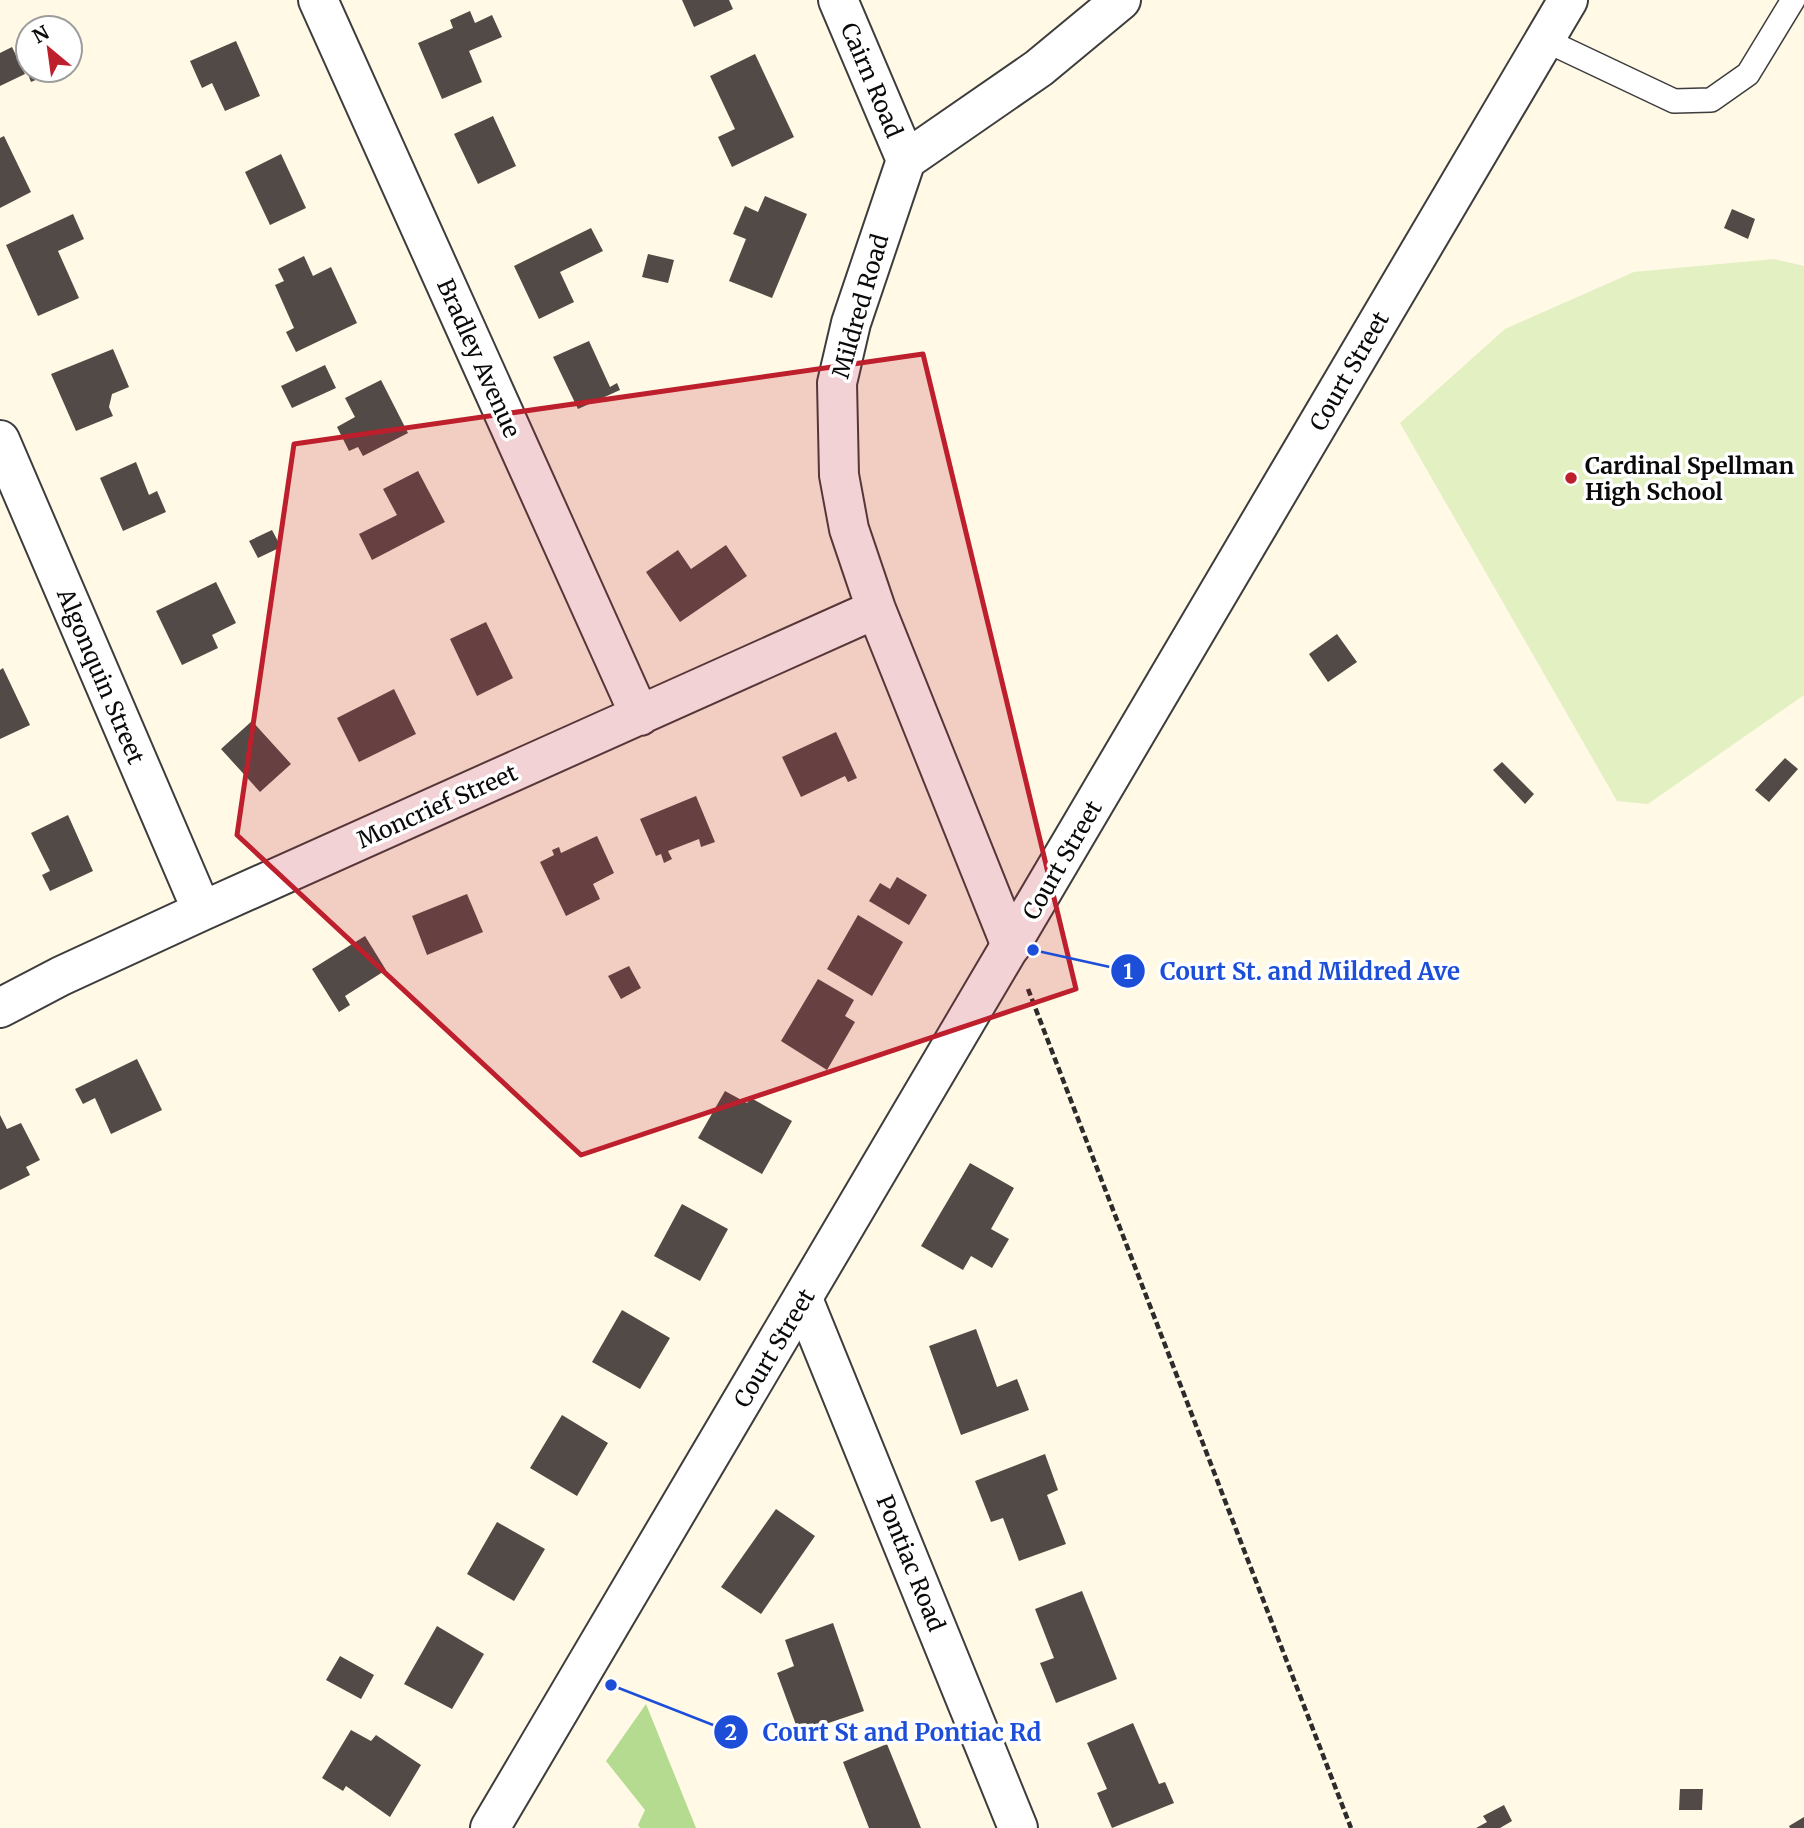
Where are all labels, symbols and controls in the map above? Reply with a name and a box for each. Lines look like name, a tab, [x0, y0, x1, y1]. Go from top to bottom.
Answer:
north arrow	[14, 14, 84, 84]
street label: Cairn Road	[835, 18, 909, 142]
text: N	[28, 20, 53, 48]
street label: Mildred Road	[826, 231, 894, 381]
street label: Bradley Avenue	[431, 274, 527, 442]
street label: Court Street	[1303, 306, 1395, 436]
place label: Cardinal Spellman High School	[1585, 451, 1794, 506]
marker: Cardinal Spellman High School	[1563, 470, 1579, 486]
street label: Algonquin Street	[51, 583, 151, 768]
street label: Moncrief Street	[352, 758, 522, 854]
street label: Court Street	[1016, 795, 1108, 925]
callout: Court St. and Mildred Ave	[1111, 949, 1474, 994]
text: Court St. and Mildred Ave	[1160, 956, 1460, 987]
text: 1	[1123, 958, 1133, 985]
street label: Court Street	[727, 1284, 821, 1412]
street label: Pontiac Road	[870, 1491, 952, 1636]
callout: Court St and Pontiac Rd	[713, 1710, 1055, 1755]
text: Court St and Pontiac Rd	[763, 1717, 1042, 1748]
text: 2	[725, 1719, 737, 1746]

